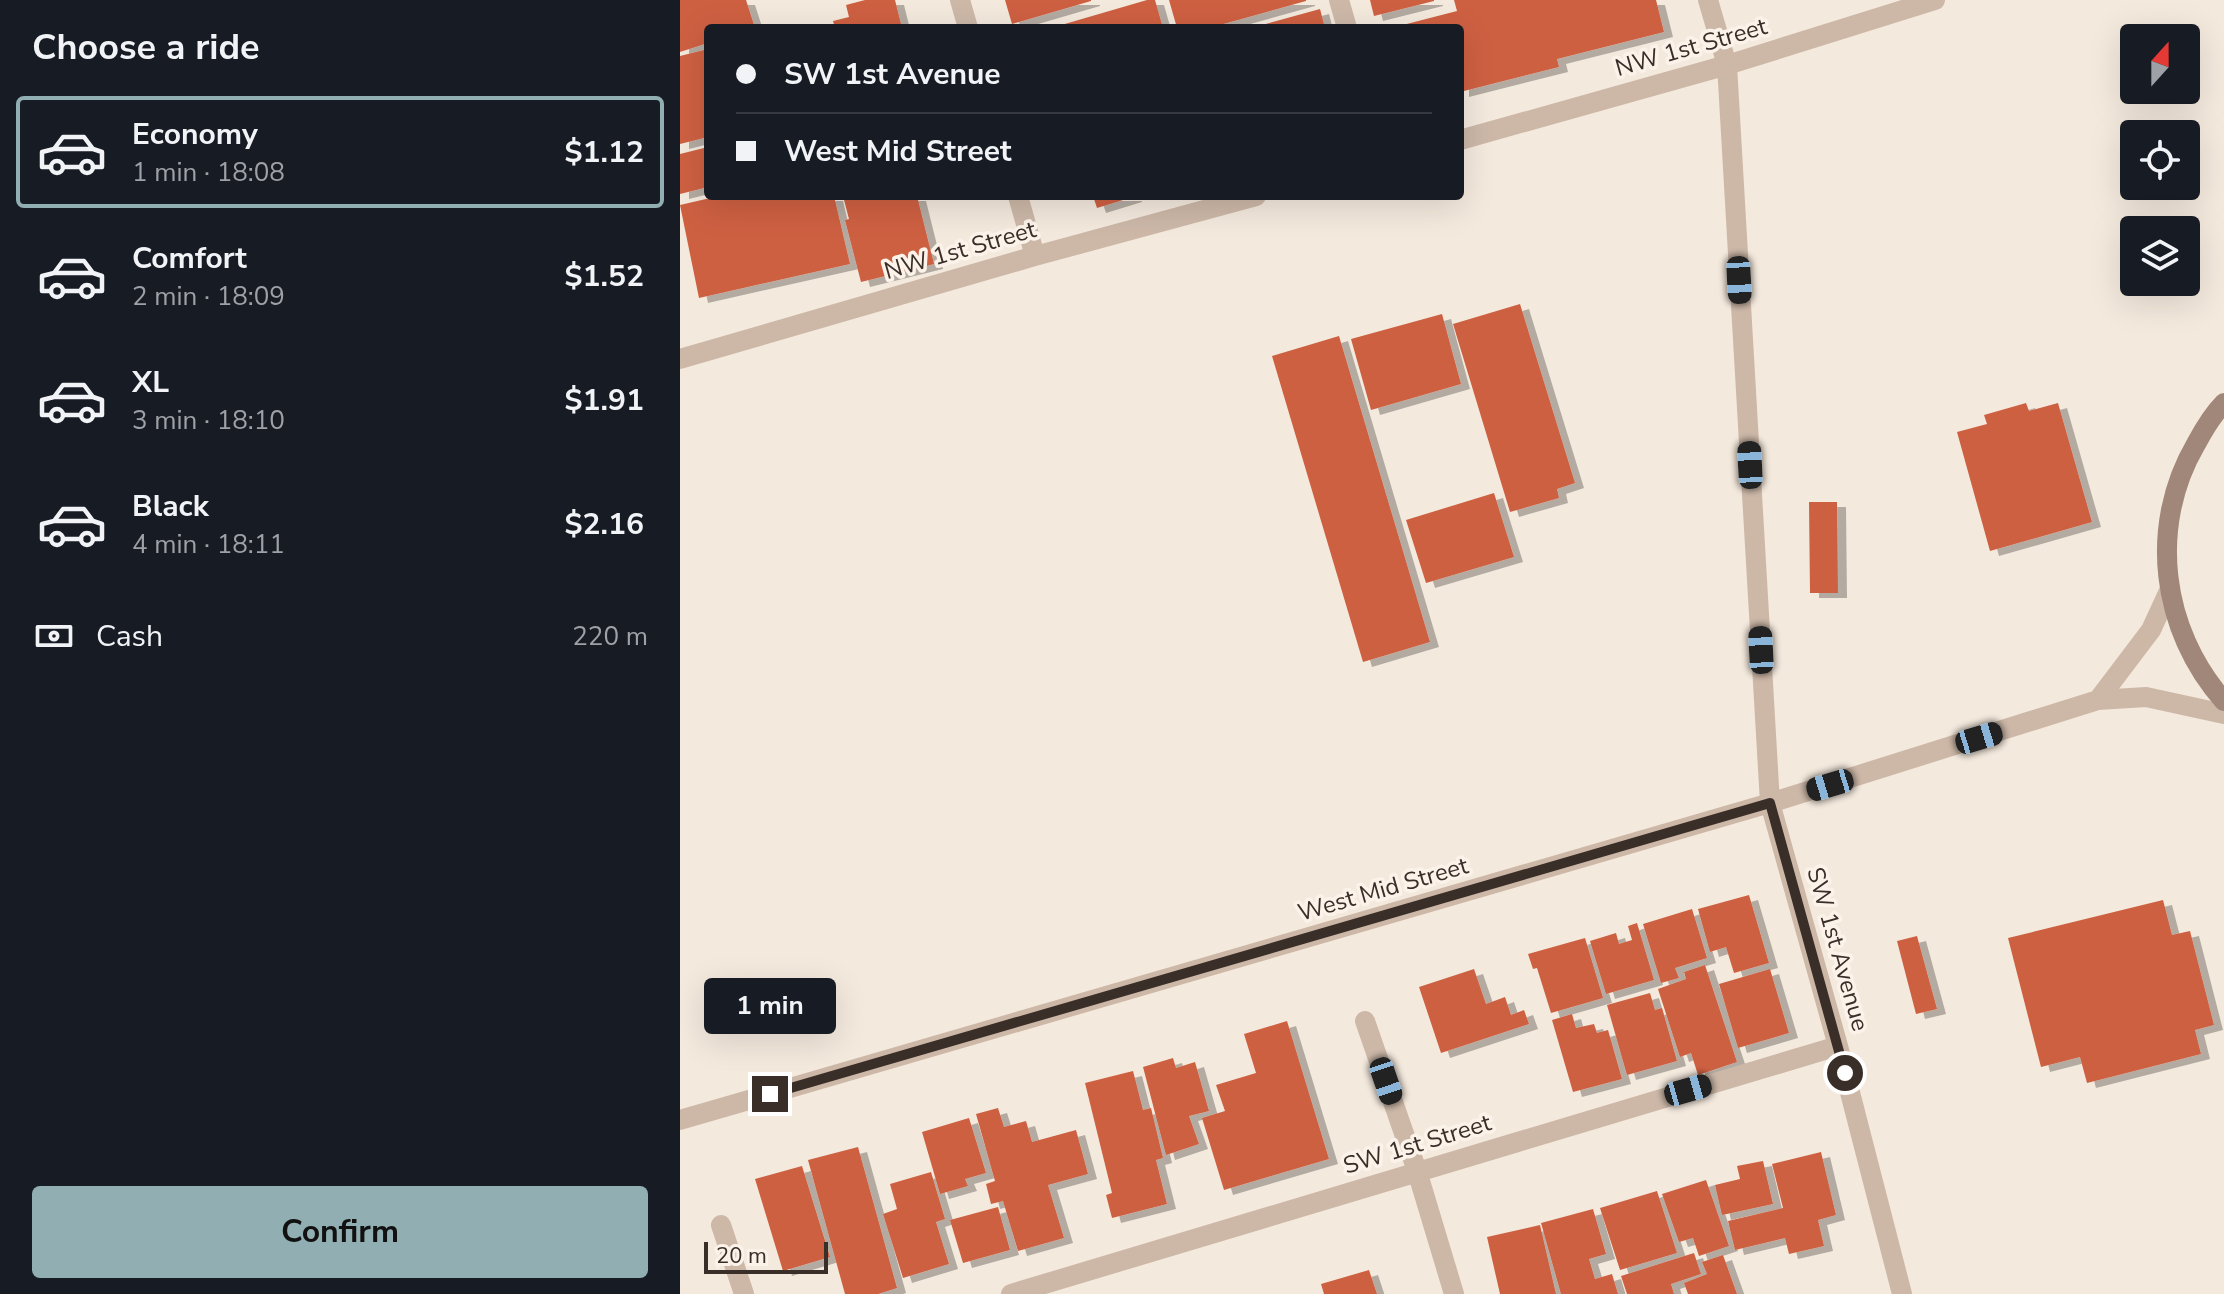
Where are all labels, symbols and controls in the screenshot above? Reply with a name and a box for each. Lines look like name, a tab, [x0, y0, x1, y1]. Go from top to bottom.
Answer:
street label: NW 1st Street	[1611, 10, 1771, 84]
text: Choose a ride	[32, 23, 260, 72]
north arrow	[2120, 24, 2200, 104]
map controls	[2120, 24, 2200, 296]
text: SW 1st Avenue	[784, 54, 1001, 95]
text: Economy	[132, 114, 258, 155]
icon: car	[36, 116, 108, 188]
button: locate	[2120, 120, 2200, 200]
text: West Mid Street	[784, 131, 1011, 172]
text: $1.12	[565, 132, 644, 173]
text: 1 min · 18:08	[132, 155, 285, 190]
street label: NW 1st Street	[880, 213, 1040, 287]
button: layers	[2120, 216, 2200, 296]
text: Comfort	[132, 238, 247, 279]
icon: car	[36, 240, 108, 312]
car	[1726, 255, 1752, 305]
text: $1.52	[565, 256, 644, 297]
text: 2 min · 18:09	[132, 279, 285, 314]
text: XL	[132, 362, 169, 403]
icon: car	[36, 364, 108, 436]
text: $1.91	[565, 380, 644, 421]
text: 3 min · 18:10	[132, 403, 285, 438]
car	[1737, 440, 1763, 490]
text: Black	[132, 486, 209, 527]
icon: car	[36, 488, 108, 560]
text: $2.16	[565, 504, 644, 545]
text: 4 min · 18:11	[132, 527, 285, 562]
icon: cash	[32, 614, 76, 658]
text: Cash	[96, 616, 163, 657]
text: 220 m	[572, 619, 648, 654]
car	[1748, 625, 1774, 675]
car	[1953, 720, 2005, 756]
car	[1804, 767, 1856, 803]
street label: West Mid Street	[1294, 849, 1472, 929]
street label: SW 1st Avenue	[1799, 863, 1877, 1035]
callout: 1 min	[704, 978, 836, 1034]
text: 1 min	[736, 988, 804, 1023]
car	[1367, 1054, 1405, 1108]
route start	[1827, 1055, 1863, 1091]
car	[1662, 1072, 1714, 1108]
route end	[752, 1076, 788, 1112]
street label: SW 1st Street	[1339, 1106, 1495, 1182]
button: Confirm	[32, 1186, 648, 1278]
scale bar	[704, 1238, 828, 1274]
text: 20 m	[716, 1241, 767, 1271]

